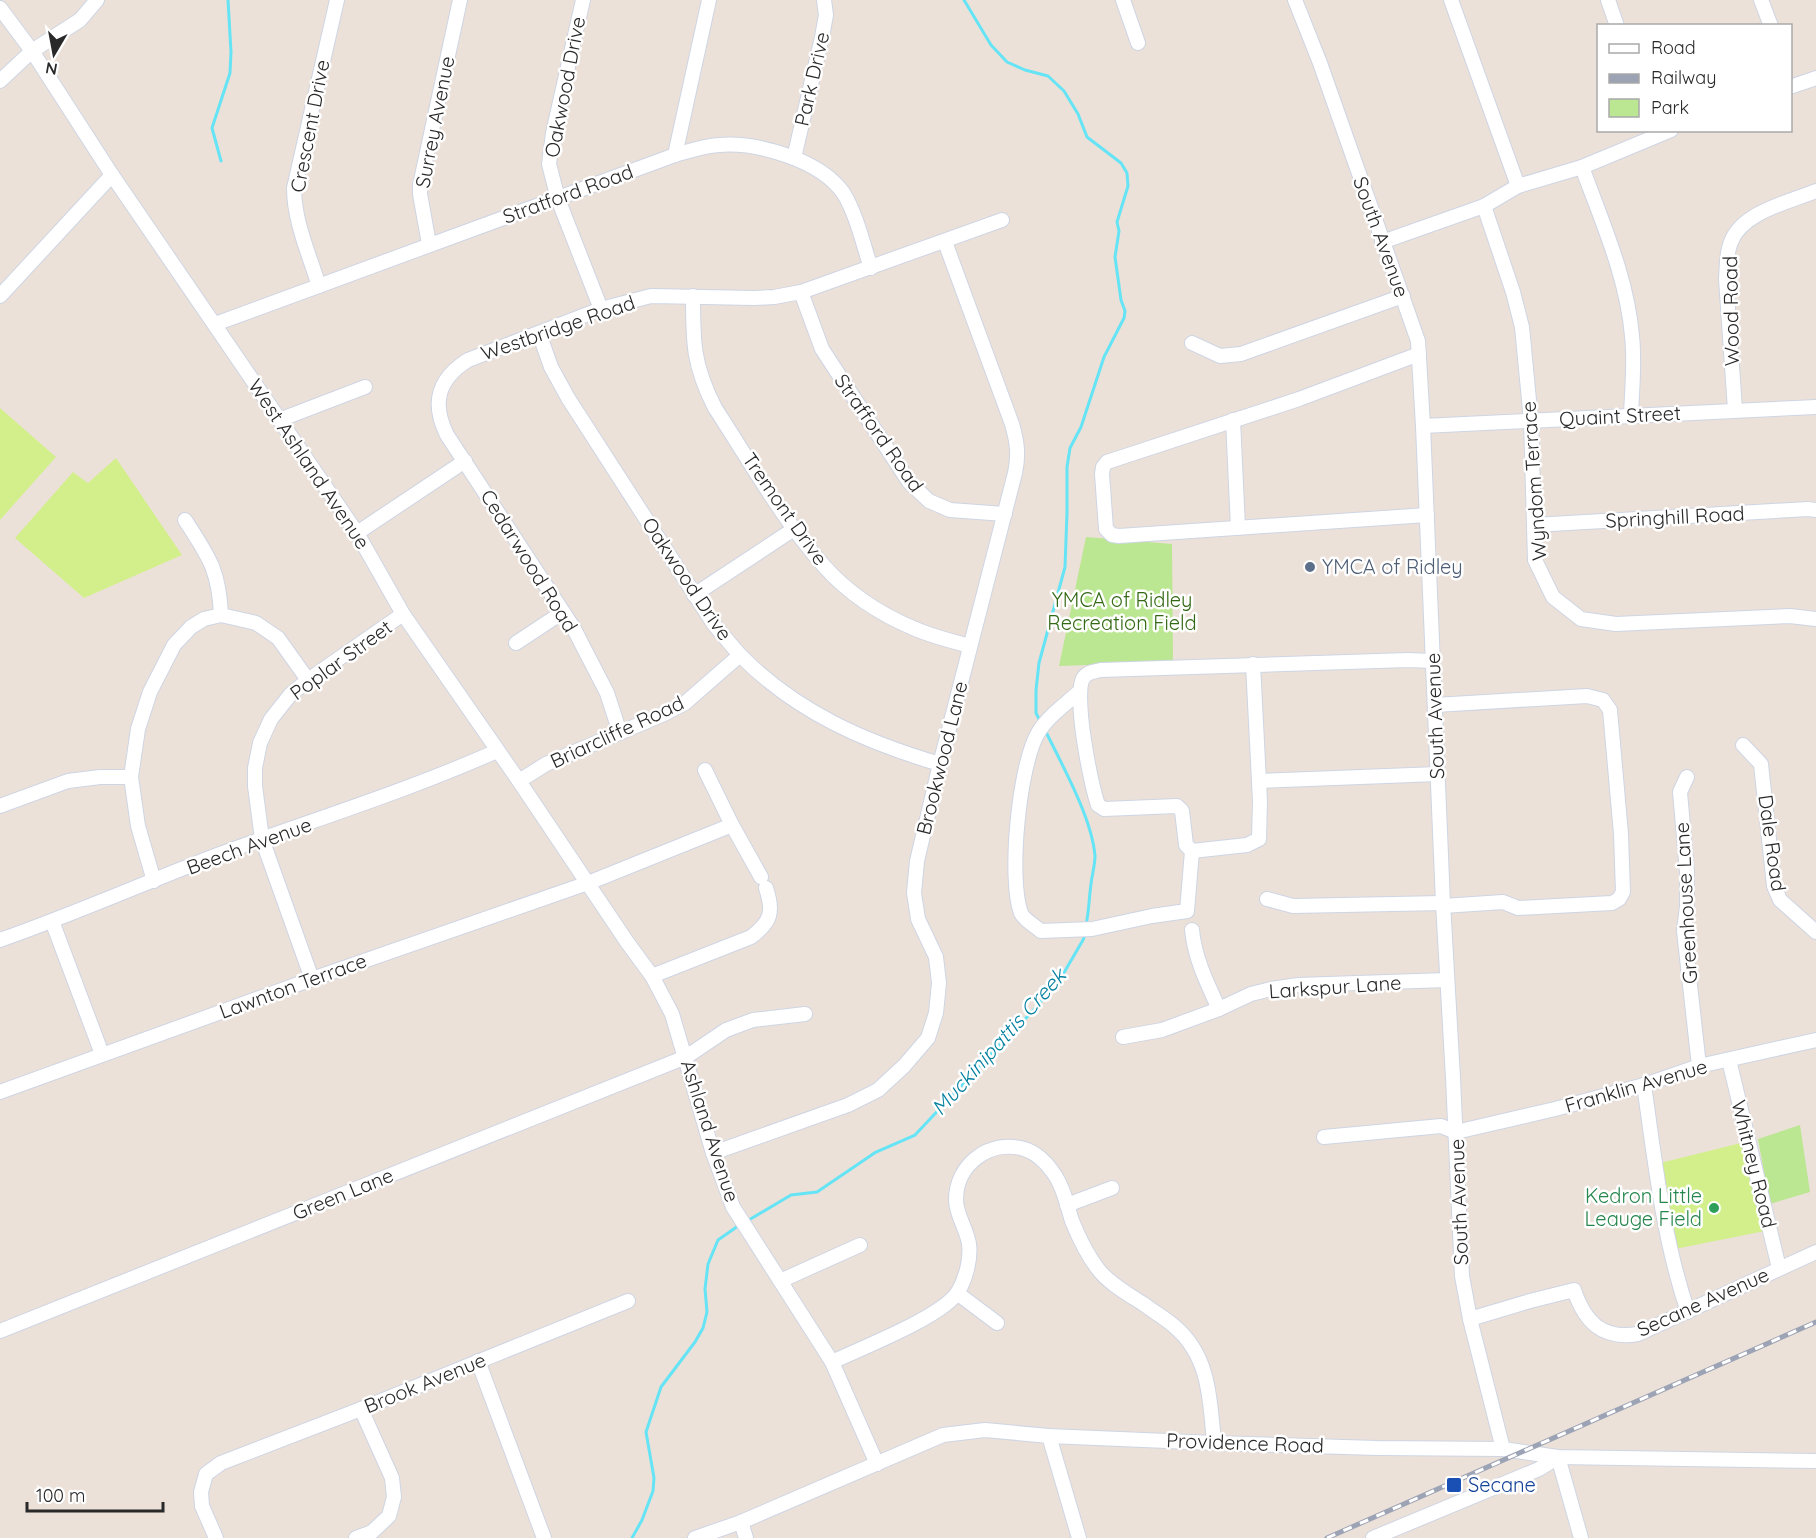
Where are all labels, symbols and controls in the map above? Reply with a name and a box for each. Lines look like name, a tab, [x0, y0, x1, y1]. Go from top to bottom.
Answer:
street label: Oakwood Drive	[539, 14, 590, 160]
north arrow	[24, 24, 84, 84]
legend	[1597, 24, 1792, 132]
street label: Park Drive	[789, 29, 834, 128]
text: Road	[1651, 36, 1696, 59]
street label: Surrey Avenue	[409, 54, 460, 190]
street label: Crescent Drive	[284, 57, 335, 194]
text: N	[44, 58, 59, 80]
text: Railway	[1651, 66, 1717, 89]
text: Park	[1651, 96, 1689, 119]
street label: Stratford Road	[499, 158, 636, 229]
street label: South Avenue	[1348, 173, 1415, 301]
street label: Wood Road	[1717, 256, 1744, 366]
street label: Westbridge Road	[478, 289, 638, 366]
street label: Strafford Road	[829, 369, 929, 497]
street label: West Ashland Avenue	[243, 374, 376, 554]
street label: Wyndom Terrace	[1515, 400, 1552, 562]
street label: Quaint Street	[1559, 400, 1682, 431]
street label: Tremont Drive	[737, 448, 833, 570]
street label: Cedarwood Road	[475, 485, 583, 637]
street label: Springhill Road	[1605, 500, 1745, 533]
street label: Oakwood Drive	[637, 512, 738, 645]
place label: YMCA of Ridley	[1322, 554, 1463, 579]
marker: YMCA of Ridley	[1303, 560, 1317, 574]
park label: YMCA of Ridley Recreation Field	[1047, 587, 1197, 635]
street label: Poplar Street	[285, 614, 397, 705]
street label: South Avenue	[1420, 652, 1449, 780]
street label: Brookwood Lane	[910, 678, 973, 837]
street label: Briarcliffe Road	[546, 690, 688, 773]
street label: Dale Road	[1753, 793, 1792, 893]
street label: Beech Avenue	[183, 811, 315, 880]
street label: Greenhouse Lane	[1669, 822, 1702, 985]
street label: Lawnton Terrace	[216, 947, 370, 1024]
water label: Muckinipattis Creek	[925, 961, 1072, 1120]
street label: Larkspur Lane	[1268, 969, 1402, 1004]
street label: Franklin Avenue	[1562, 1053, 1710, 1118]
street label: Ashland Avenue	[676, 1057, 745, 1205]
street label: Whitney Road	[1727, 1097, 1782, 1230]
street label: South Avenue	[1444, 1138, 1473, 1266]
street label: Green Lane	[289, 1162, 397, 1225]
place label: Kedron Little Leauge Field	[1585, 1183, 1702, 1231]
marker: Kedron Little Leauge Field	[1707, 1201, 1721, 1215]
street label: Secane Avenue	[1633, 1261, 1773, 1342]
street label: Brook Avenue	[360, 1347, 489, 1418]
street label: Providence Road	[1166, 1427, 1324, 1458]
place label: Secane	[1468, 1472, 1536, 1497]
scale bar	[27, 1475, 164, 1513]
marker: Secane	[1445, 1476, 1463, 1494]
text: 100 m	[36, 1484, 85, 1507]

